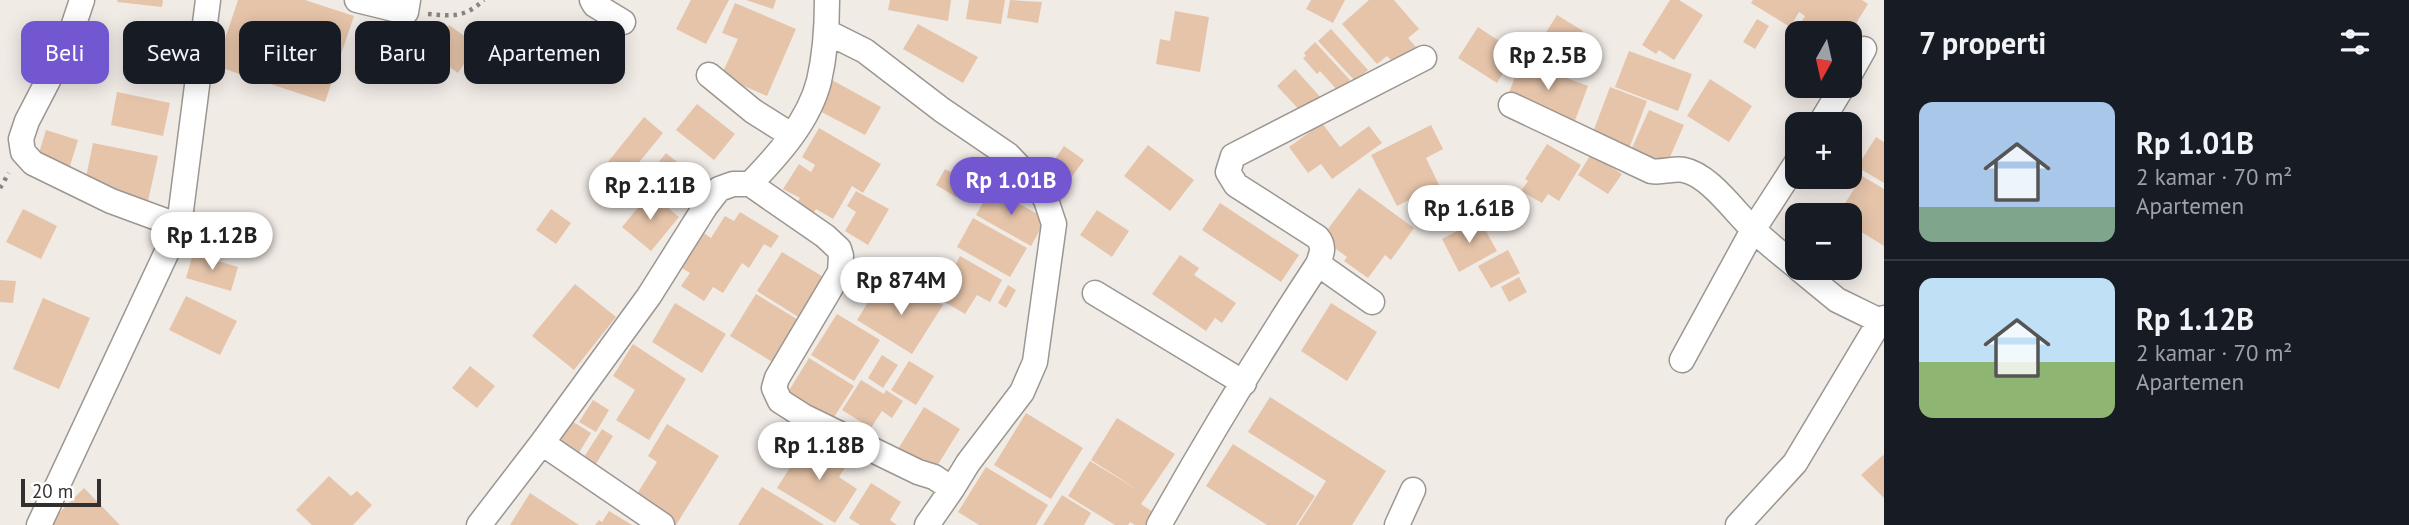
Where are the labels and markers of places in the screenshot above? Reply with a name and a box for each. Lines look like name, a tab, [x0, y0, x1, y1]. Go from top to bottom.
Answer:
pin: Rp 2.5B	[1483, 32, 1613, 92]
pin: Rp 1.01B	[939, 158, 1083, 217]
pin: Rp 2.11B	[578, 162, 722, 222]
pin: Rp 1.61B	[1397, 186, 1541, 245]
pin: Rp 1.12B	[140, 212, 284, 272]
pin: Rp 874M	[836, 258, 966, 317]
pin: Rp 1.18B	[747, 422, 891, 482]

